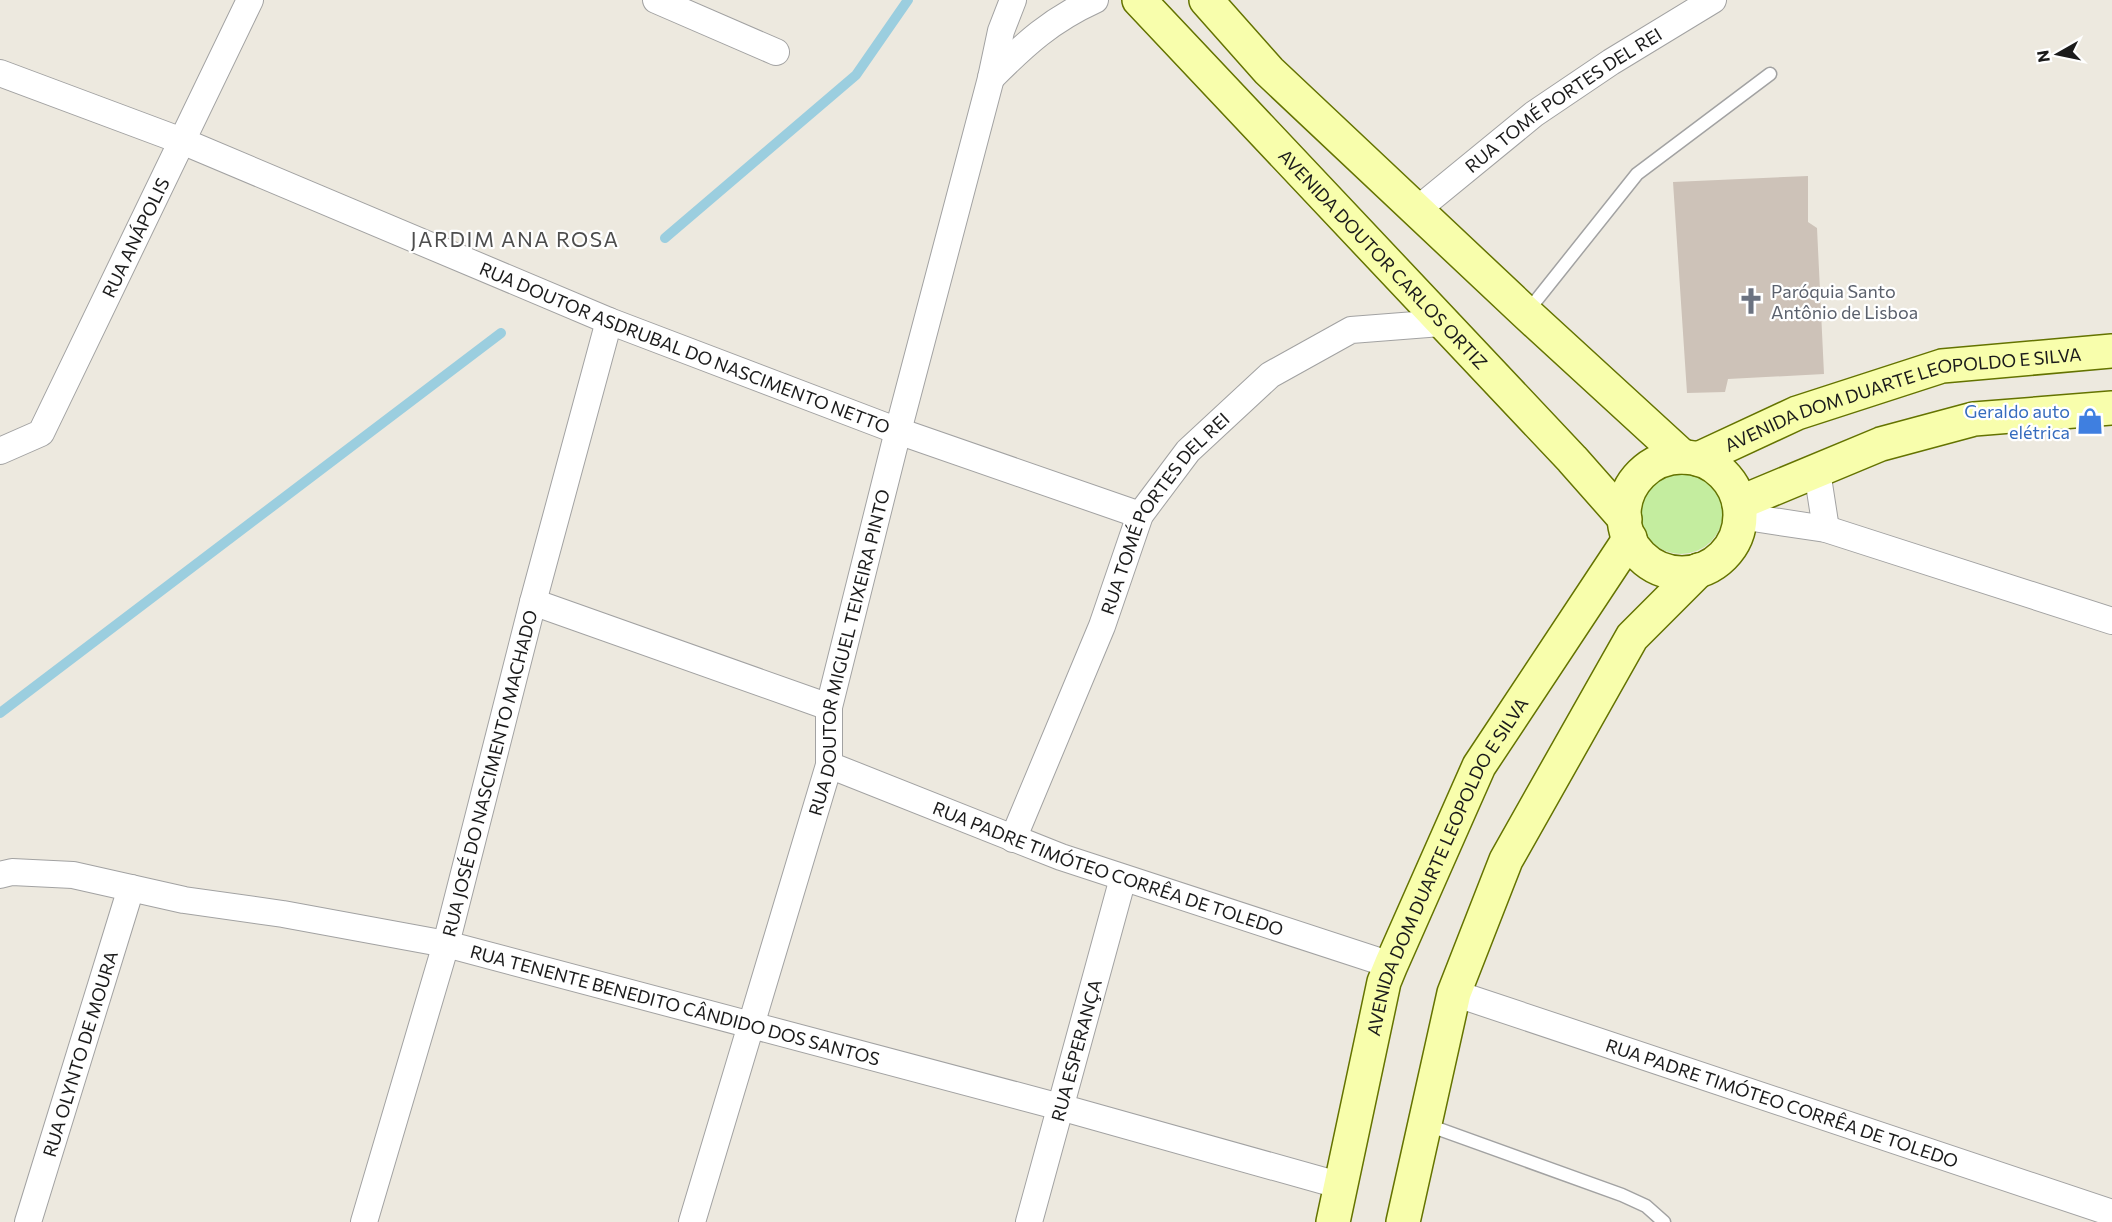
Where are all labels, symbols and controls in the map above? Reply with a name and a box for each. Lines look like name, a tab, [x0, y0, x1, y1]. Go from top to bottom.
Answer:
street label: RUA TOMÉ PORTES DEL REI	[1460, 23, 1666, 177]
north arrow	[2028, 24, 2088, 84]
text: N	[2032, 49, 2053, 64]
street label: AVENIDA DOUTOR CARLOS ORTIZ	[1274, 144, 1492, 374]
street label: RUA ANÁPOLIS	[97, 174, 174, 301]
district label: JARDIM ANA ROSA	[410, 226, 620, 251]
street label: RUA DOUTOR ASDRUBAL DO NASCIMENTO NETTO	[477, 257, 893, 438]
place label: Paróquia Santo Antônio de Lisboa	[1771, 280, 1918, 323]
church icon: Paróquia Santo Antônio de Lisboa	[1736, 286, 1766, 316]
street label: AVENIDA DOM DUARTE LEOPOLDO E SILVA	[1721, 343, 2082, 456]
place label: Geraldo auto elétrica	[1964, 400, 2070, 443]
shop icon: Geraldo auto elétrica	[2075, 406, 2105, 436]
street label: RUA TOMÉ PORTES DEL REI	[1096, 408, 1234, 617]
street label: RUA DOUTOR MIGUEL TEIXEIRA PINTO	[803, 487, 894, 818]
street label: RUA JOSÉ DO NASCIMENTO MACHADO	[437, 608, 542, 939]
street label: AVENIDA DOM DUARTE LEOPOLDO E SILVA	[1362, 693, 1532, 1038]
street label: RUA PADRE TIMÓTEO CORRÊA DE TOLEDO	[930, 796, 1286, 940]
street label: RUA TENENTE BENEDITO CÂNDIDO DOS SANTOS	[468, 940, 882, 1070]
street label: RUA OLYNTO DE MOURA	[38, 948, 122, 1159]
street label: RUA ESPERANÇA	[1046, 977, 1106, 1124]
street label: RUA PADRE TIMÓTEO CORRÊA DE TOLEDO	[1603, 1034, 1961, 1172]

